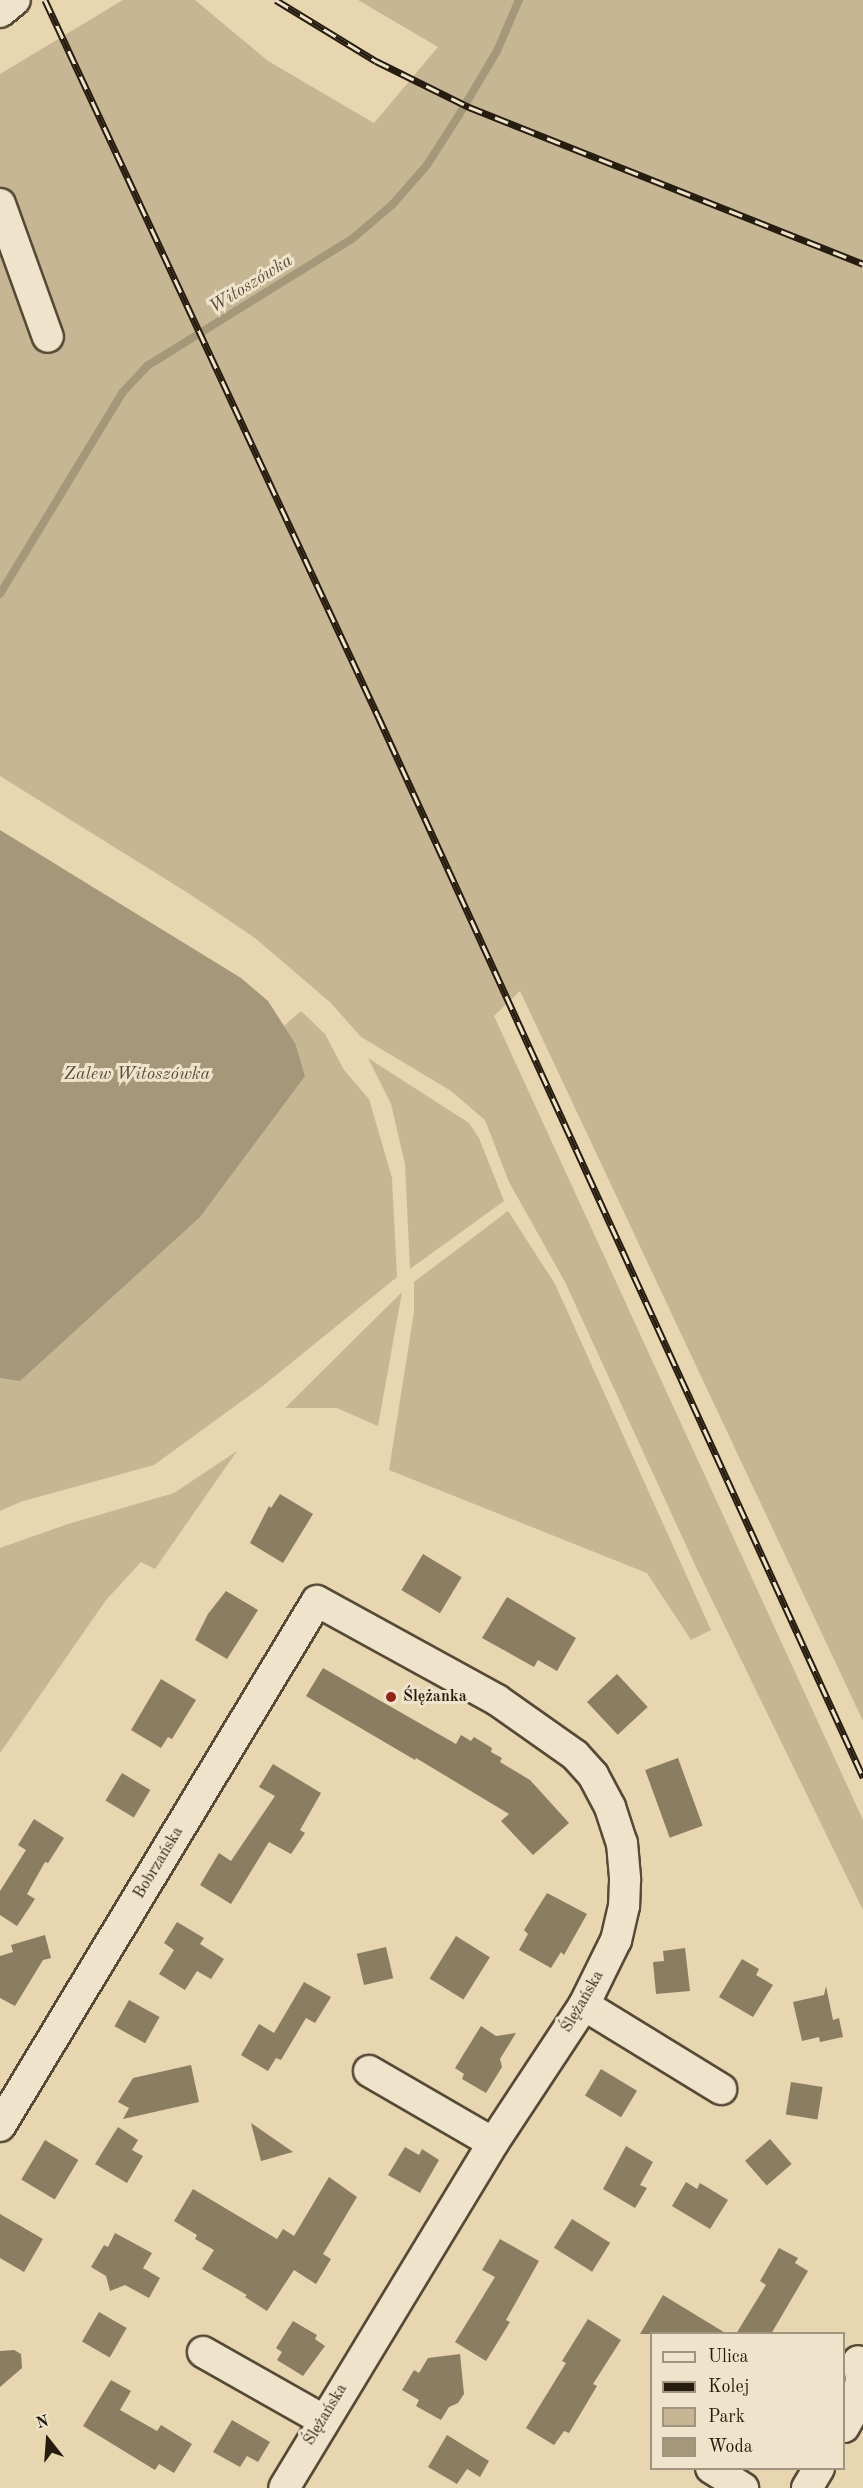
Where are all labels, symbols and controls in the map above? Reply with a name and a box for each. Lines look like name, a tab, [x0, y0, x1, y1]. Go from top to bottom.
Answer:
water label: Witoszówka	[205, 250, 297, 318]
water label: Zalew Witoszówka	[64, 1063, 210, 1085]
place label: Ślężanka	[403, 1687, 467, 1707]
marker: Ślężanka	[384, 1690, 398, 1704]
street label: Bobrzańska	[130, 1824, 188, 1902]
street label: Ślężańska	[558, 1968, 608, 2036]
legend	[650, 2332, 845, 2470]
text: Ulica	[708, 2348, 749, 2366]
text: Kolej	[708, 2378, 749, 2396]
street label: Ślężańska	[300, 2381, 352, 2449]
text: Park	[708, 2408, 745, 2426]
north arrow	[18, 2410, 78, 2470]
text: N	[35, 2413, 51, 2432]
text: Woda	[708, 2438, 753, 2456]

